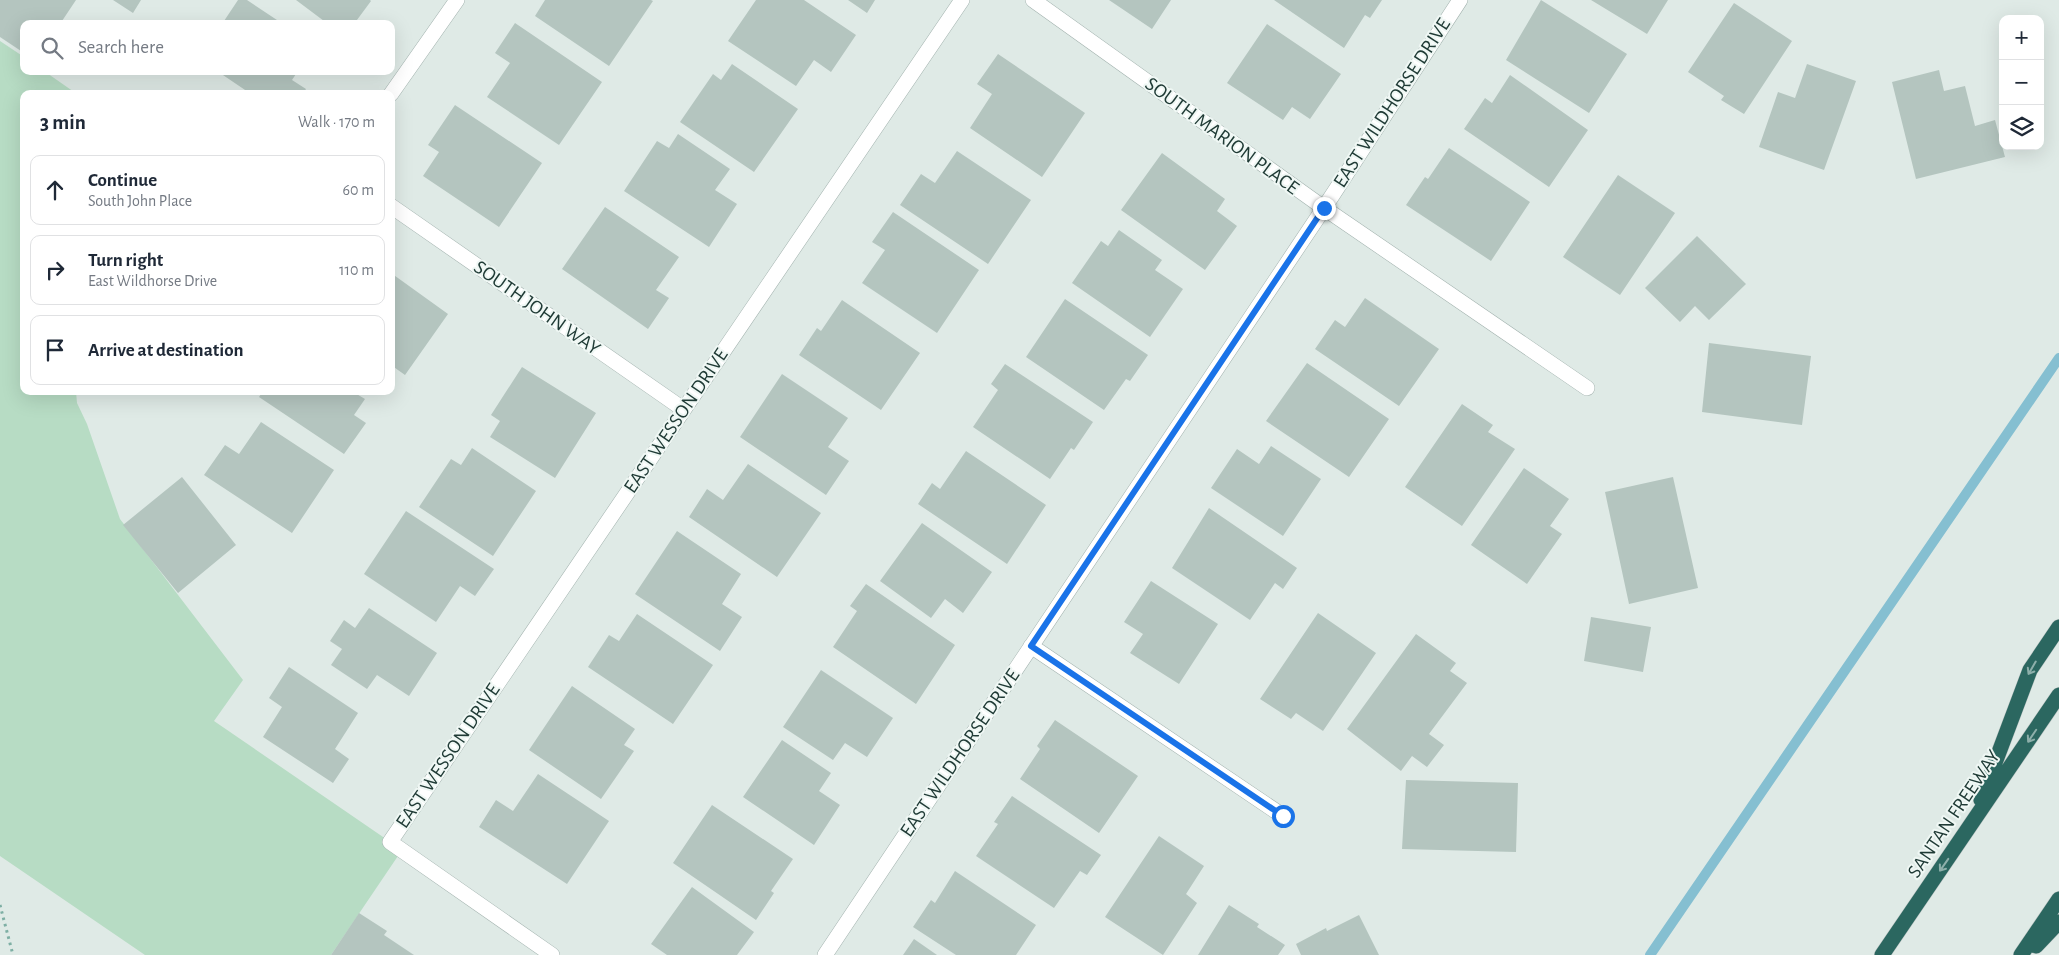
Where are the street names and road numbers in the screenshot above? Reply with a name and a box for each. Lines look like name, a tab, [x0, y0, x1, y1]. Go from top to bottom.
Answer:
street label: EAST WILDHORSE DRIVE	[1330, 14, 1454, 191]
street label: SOUTH MARION PLACE	[1141, 74, 1303, 199]
street label: SOUTH JOHN WAY	[470, 257, 604, 359]
street label: EAST WESSON DRIVE	[620, 345, 732, 497]
street label: EAST WILDHORSE DRIVE	[897, 665, 1024, 840]
street label: EAST WESSON DRIVE	[392, 680, 504, 832]
street label: SANTAN FREEWAY	[1904, 746, 2004, 881]

